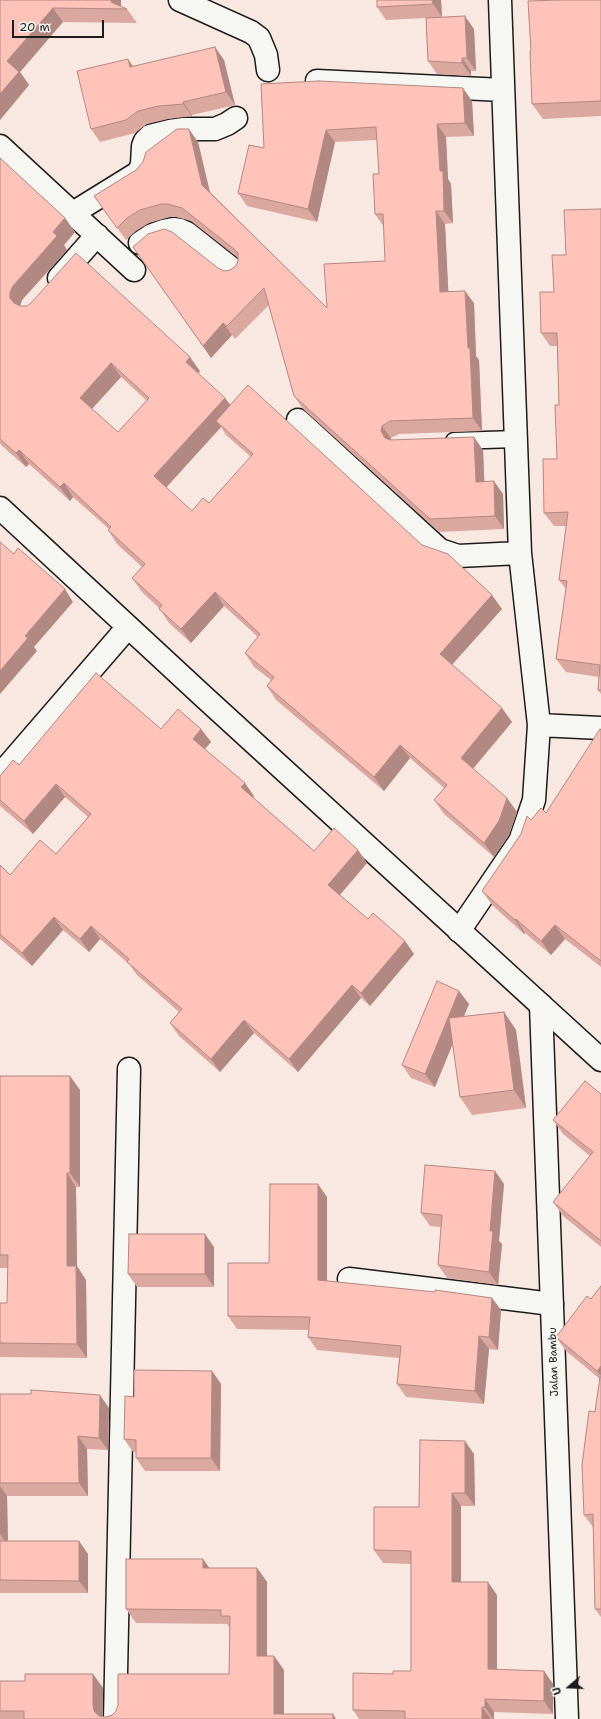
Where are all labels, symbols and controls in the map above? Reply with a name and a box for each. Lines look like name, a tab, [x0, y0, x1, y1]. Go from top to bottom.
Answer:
scale bar	[14, 12, 106, 38]
text: 20 m	[19, 19, 50, 35]
street label: Jalan Bambu	[546, 1327, 562, 1397]
north arrow	[549, 1667, 589, 1707]
text: U	[549, 1685, 565, 1697]

